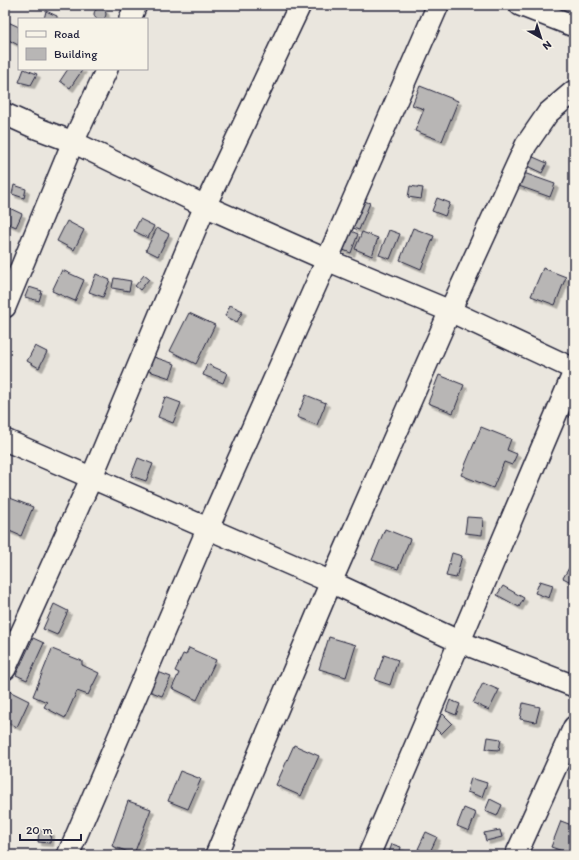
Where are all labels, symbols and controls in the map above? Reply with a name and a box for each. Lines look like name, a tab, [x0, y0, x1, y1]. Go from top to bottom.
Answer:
legend	[18, 18, 148, 70]
north arrow	[521, 18, 561, 58]
text: Road	[54, 27, 80, 41]
text: N	[540, 38, 554, 53]
text: Building	[54, 47, 98, 61]
scale bar	[20, 816, 81, 842]
text: 20 m	[26, 823, 53, 837]

